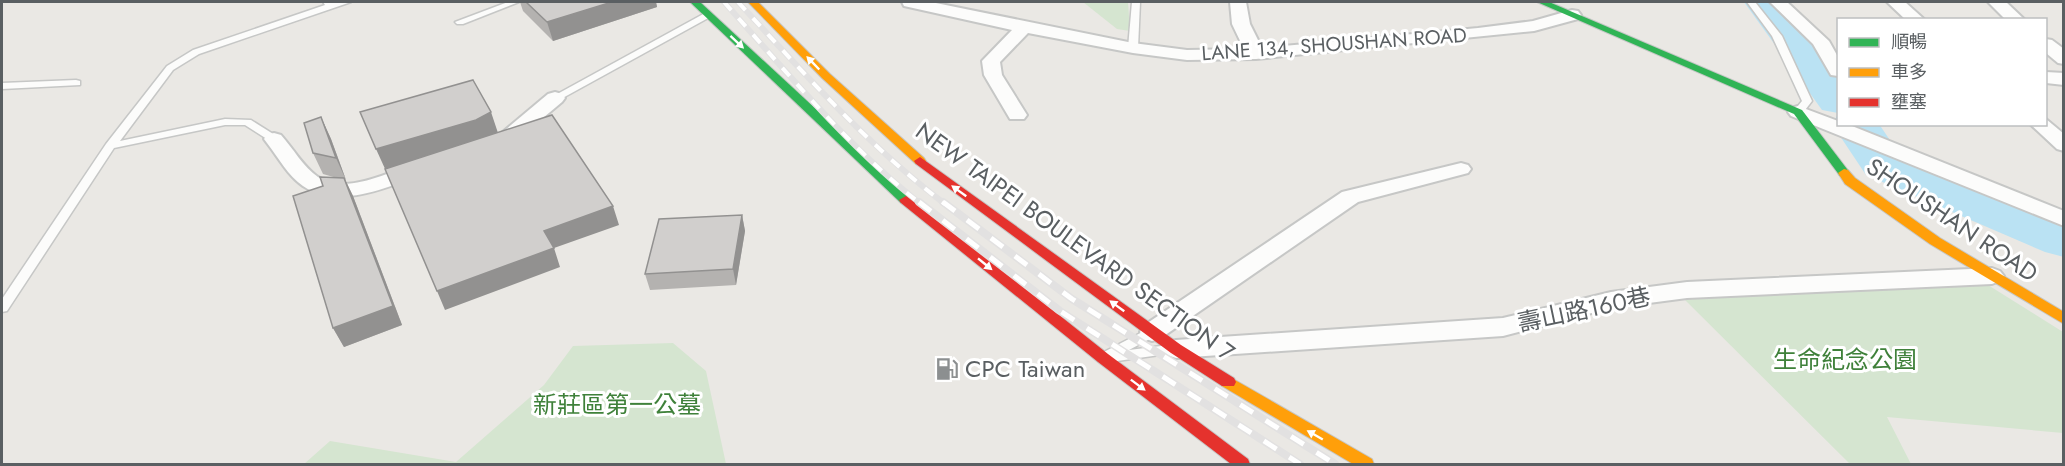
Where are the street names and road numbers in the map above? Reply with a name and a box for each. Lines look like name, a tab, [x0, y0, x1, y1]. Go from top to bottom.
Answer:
street label: LANE 134, SHOUSHAN ROAD	[1200, 21, 1468, 68]
street label: NEW TAIPEI BOULEVARD SECTION 7	[909, 114, 1242, 370]
street label: SHOUSHAN ROAD	[1860, 149, 2045, 290]
street label: 壽山路160巷	[1514, 278, 1654, 341]

